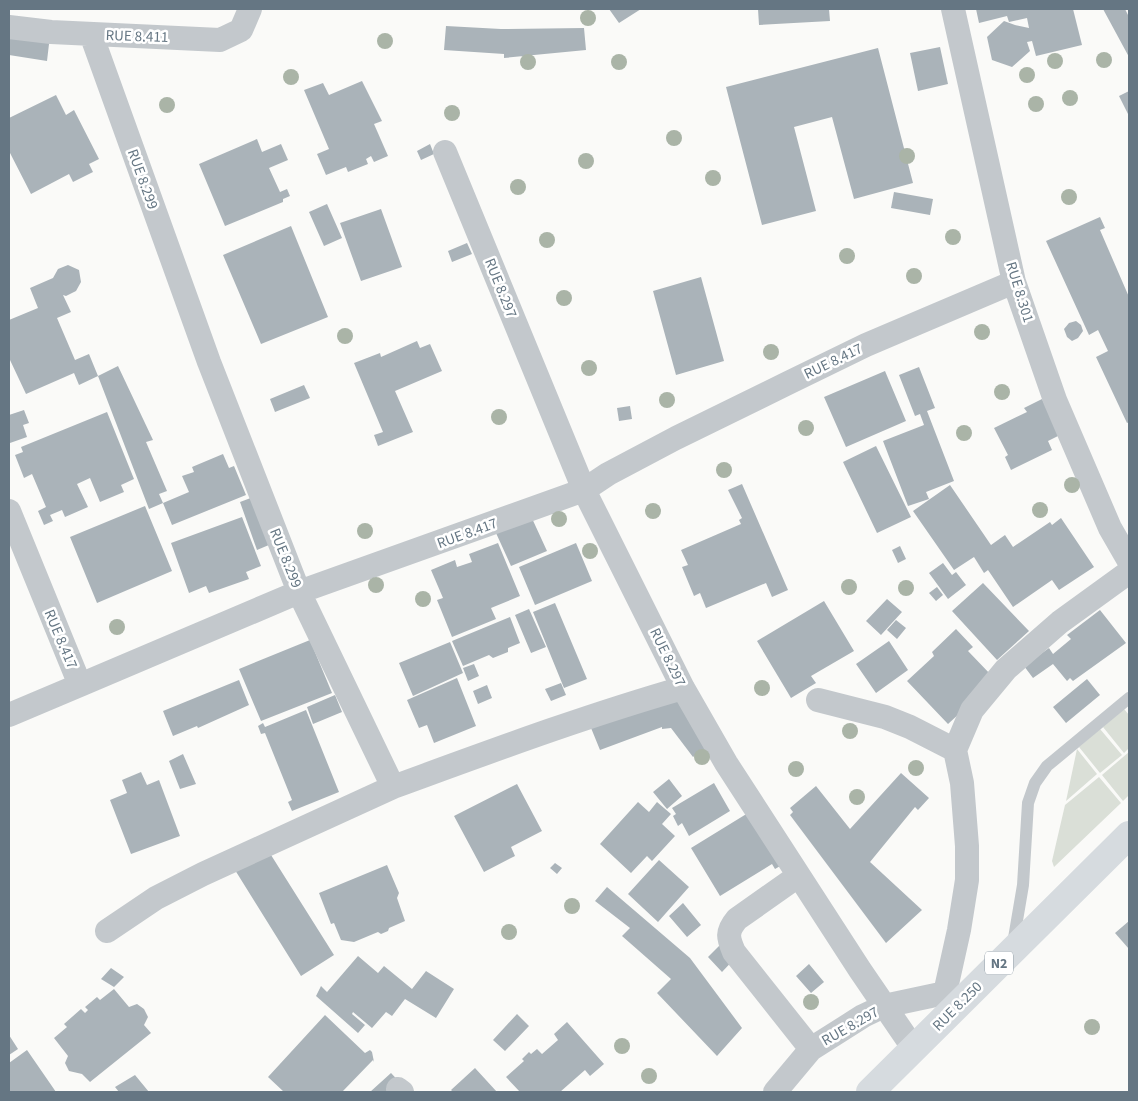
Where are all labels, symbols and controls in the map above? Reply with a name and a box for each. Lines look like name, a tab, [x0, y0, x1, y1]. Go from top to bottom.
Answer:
street label: RUE 8.411	[105, 25, 169, 48]
street label: RUE 8.299	[122, 146, 163, 212]
street label: RUE 8.297	[479, 255, 522, 321]
street label: RUE 8.301	[1000, 259, 1039, 325]
street label: RUE 8.417	[800, 338, 866, 385]
street label: RUE 8.417	[434, 513, 500, 554]
street label: RUE 8.299	[264, 525, 307, 591]
street label: RUE 8.417	[39, 606, 82, 672]
street label: RUE 8.297	[644, 624, 691, 690]
road number: N2	[985, 951, 1013, 974]
street label: RUE 8.250	[928, 977, 987, 1036]
street label: RUE 8.297	[818, 1002, 883, 1051]

